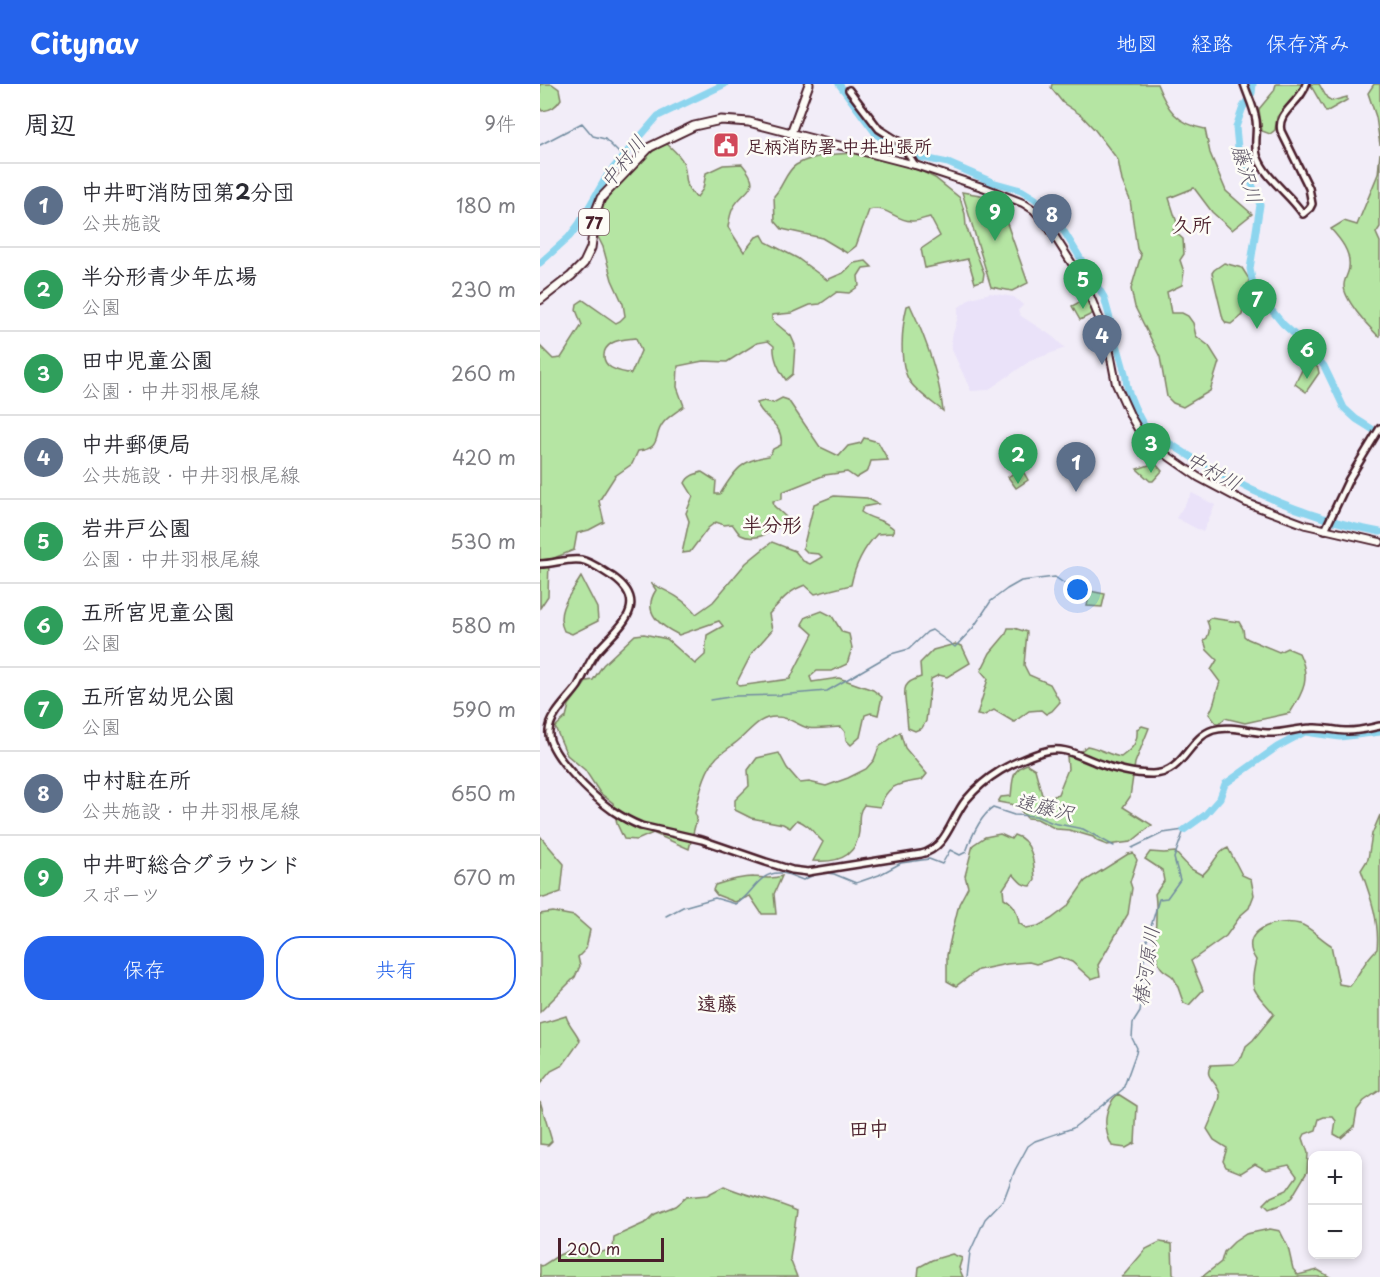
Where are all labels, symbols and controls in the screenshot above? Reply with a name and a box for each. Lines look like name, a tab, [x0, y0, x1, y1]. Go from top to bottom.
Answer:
text: Citynav	[30, 21, 139, 64]
text: 地図	[1116, 26, 1158, 58]
text: 経路	[1191, 26, 1233, 58]
text: 保存済み	[1266, 26, 1350, 58]
text: 周辺	[24, 104, 76, 143]
text: 9件	[484, 108, 516, 138]
water label: 中村川	[592, 128, 652, 194]
public building icon: 足柄消防署 中井出張所	[711, 130, 741, 160]
place label: 足柄消防署 中井出張所	[746, 132, 932, 159]
water label: 藤沢川	[1225, 141, 1271, 207]
text: 中井町消防団第2分団	[81, 174, 294, 207]
text: 1	[39, 190, 48, 220]
text: 180 m	[456, 190, 516, 220]
pin: 9	[976, 192, 1014, 241]
pin: 8	[1032, 194, 1072, 244]
text: 公共施設	[81, 207, 161, 237]
road number: 77	[579, 209, 609, 235]
district label: 久所	[1172, 209, 1212, 239]
text: 半分形青少年広場	[81, 258, 257, 291]
pin: 5	[1064, 260, 1102, 309]
text: 2	[36, 274, 51, 304]
text: 230 m	[451, 274, 516, 304]
pin: 7	[1238, 280, 1276, 329]
text: 公園	[81, 291, 121, 321]
pin: 4	[1082, 316, 1122, 365]
pin: 6	[1288, 330, 1326, 379]
text: 田中児童公園	[81, 342, 213, 375]
text: 3	[37, 358, 50, 388]
text: 260 m	[451, 358, 516, 388]
text: 公園 · 中井羽根尾線	[81, 375, 260, 405]
pin: 3	[1132, 424, 1170, 473]
text: 中井郵便局	[81, 426, 191, 459]
pin: 2	[998, 434, 1038, 484]
text: 4	[37, 442, 50, 472]
text: 420 m	[452, 442, 516, 472]
pin: 1	[1056, 442, 1096, 492]
water label: 中村川	[1180, 442, 1248, 498]
text: 公共施設 · 中井羽根尾線	[81, 459, 300, 489]
district label: 半分形	[742, 509, 802, 539]
text: 岩井戸公園	[81, 510, 191, 543]
text: 5	[37, 526, 50, 556]
text: 530 m	[450, 526, 516, 556]
text: 公園 · 中井羽根尾線	[81, 543, 260, 573]
your location	[1063, 575, 1092, 604]
text: 五所宮児童公園	[81, 594, 235, 627]
text: 6	[36, 610, 51, 640]
text: 580 m	[451, 610, 516, 640]
text: 公園	[81, 627, 121, 657]
text: 五所宮幼児公園	[81, 678, 235, 711]
text: 7	[38, 694, 49, 724]
text: 590 m	[452, 694, 516, 724]
text: 公園	[81, 711, 121, 741]
text: 中村駐在所	[81, 762, 191, 795]
text: 8	[37, 778, 50, 808]
text: 650 m	[451, 778, 516, 808]
water label: 遠藤沢	[1012, 784, 1079, 828]
text: 公共施設 · 中井羽根尾線	[81, 795, 300, 825]
text: 中井町総合グラウンド	[81, 846, 301, 879]
text: 9	[38, 862, 49, 892]
text: 670 m	[453, 862, 516, 892]
text: スポーツ	[81, 879, 161, 909]
water label: 椿河原川	[1124, 924, 1166, 1008]
button: 保存	[24, 936, 264, 1000]
button: 共有	[276, 936, 516, 1000]
district label: 遠藤	[697, 988, 737, 1018]
district label: 田中	[849, 1113, 889, 1143]
map controls	[1308, 1151, 1362, 1259]
button: +	[1308, 1151, 1362, 1205]
button: −	[1308, 1205, 1362, 1259]
scale bar	[558, 1235, 664, 1262]
text: 200 m	[567, 1236, 620, 1260]

